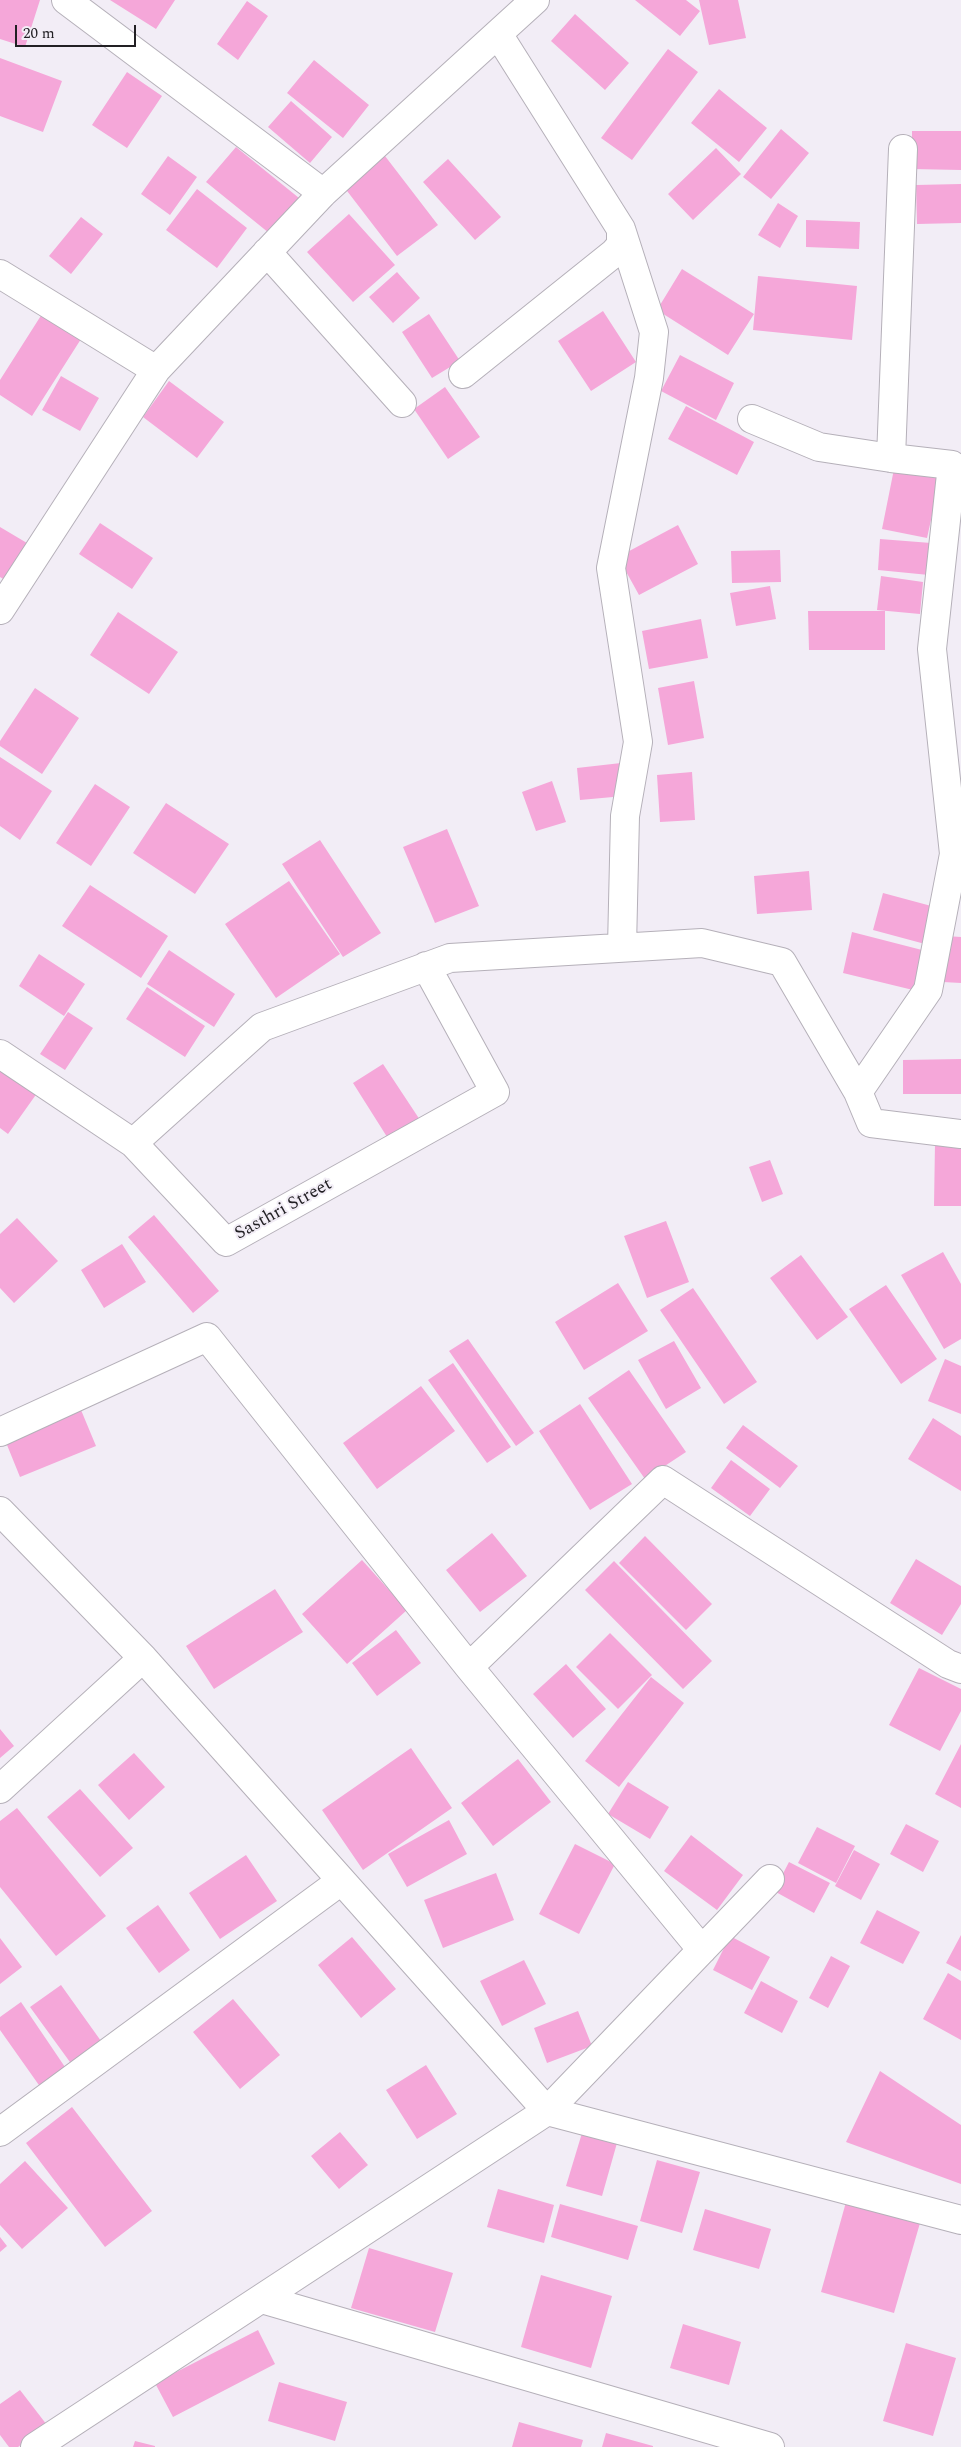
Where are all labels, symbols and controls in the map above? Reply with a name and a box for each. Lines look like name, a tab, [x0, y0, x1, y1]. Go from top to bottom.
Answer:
scale bar	[18, 15, 139, 47]
text: 20 m	[23, 22, 55, 45]
street label: Sasthri Street	[232, 1174, 336, 1246]

